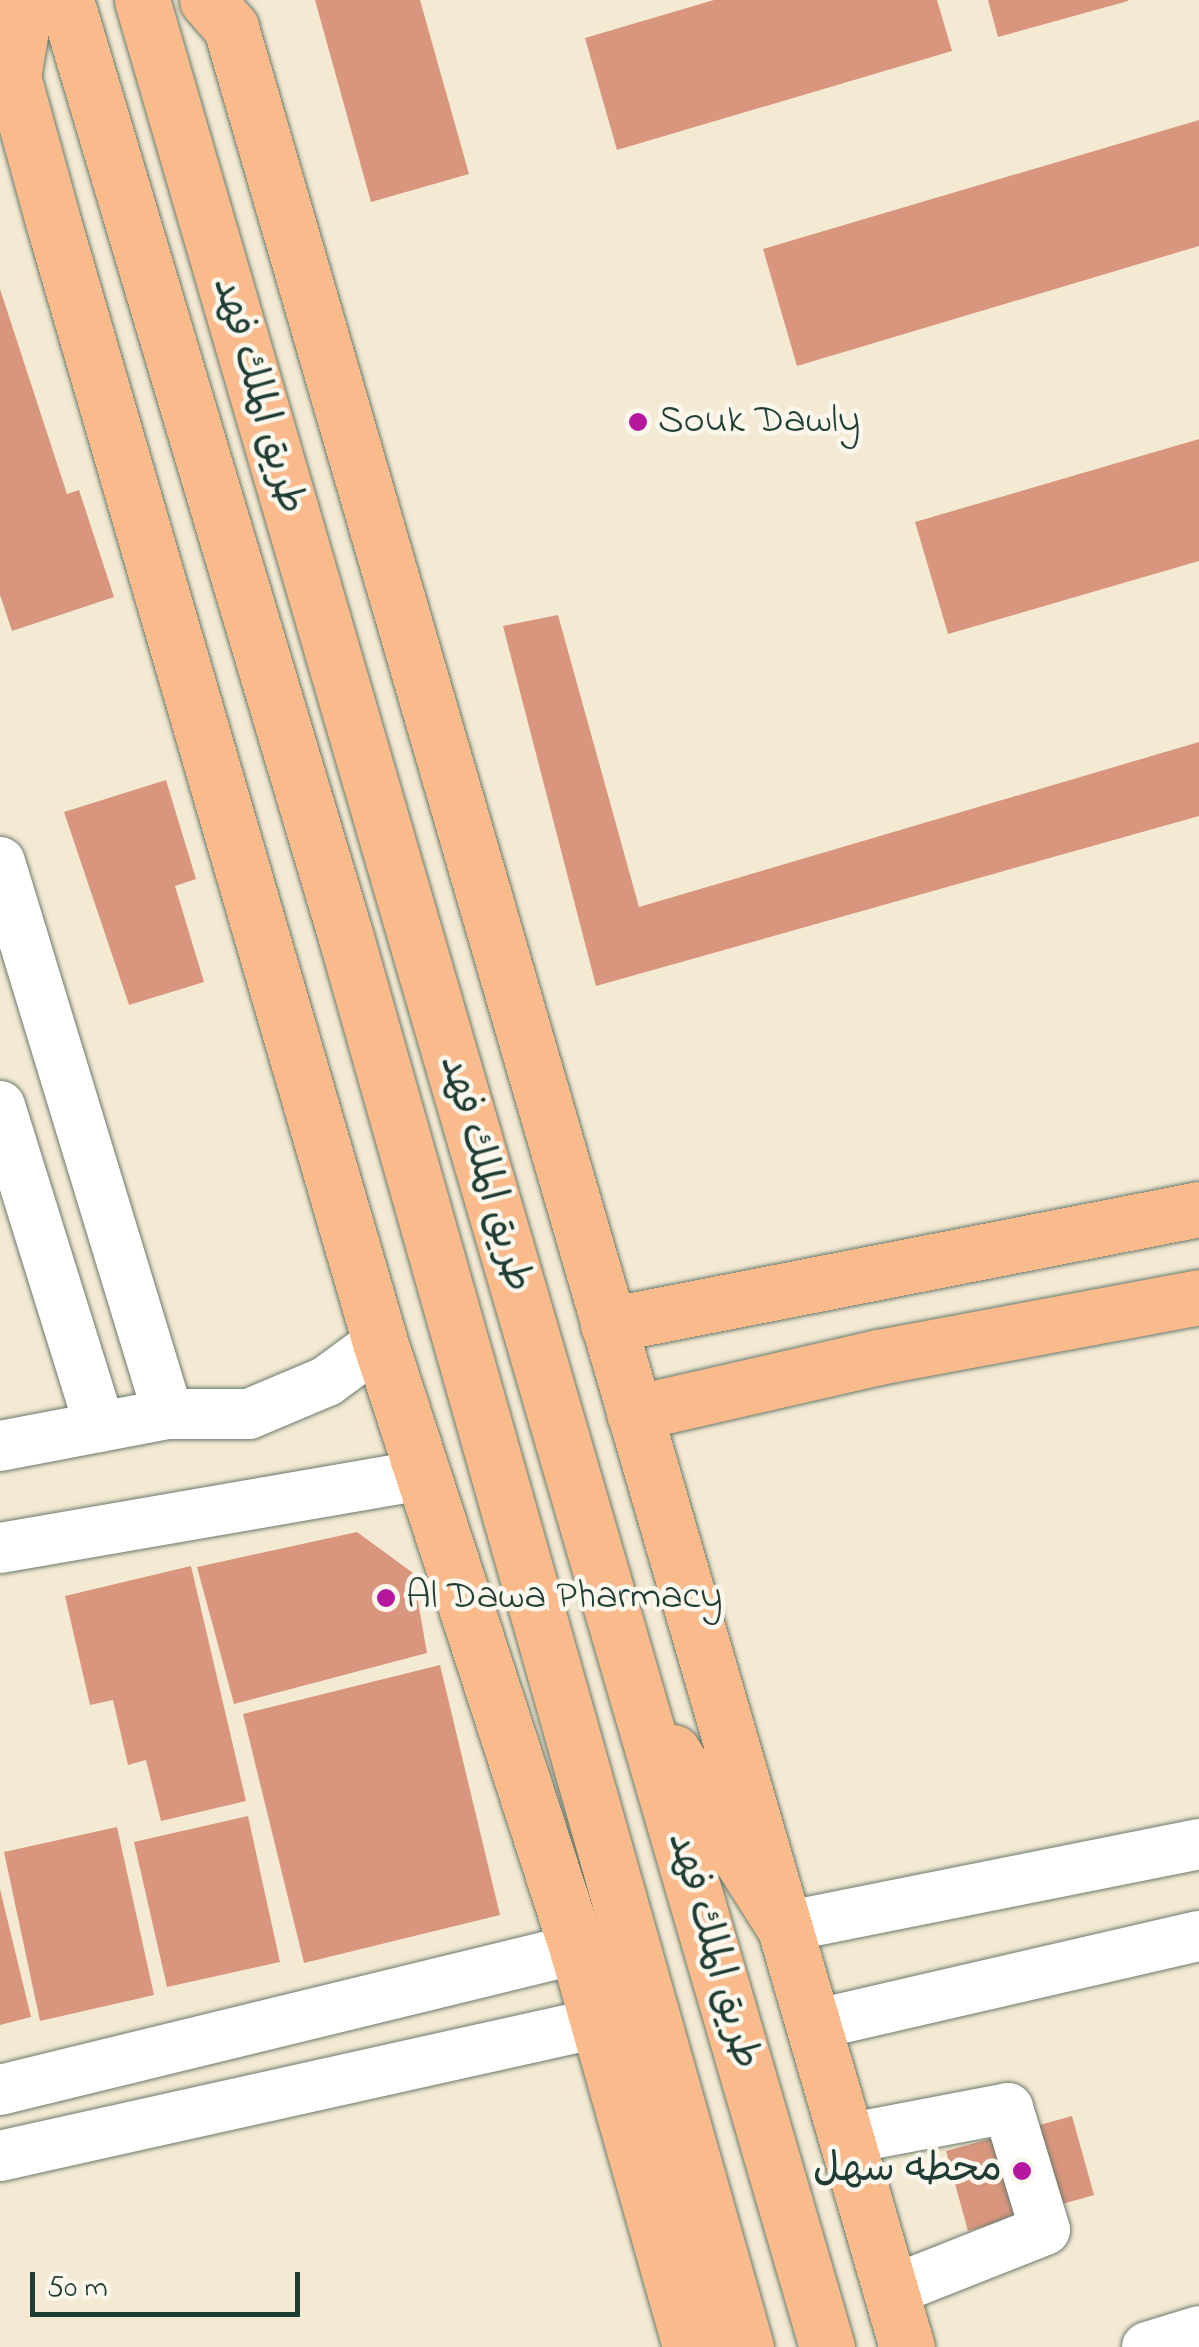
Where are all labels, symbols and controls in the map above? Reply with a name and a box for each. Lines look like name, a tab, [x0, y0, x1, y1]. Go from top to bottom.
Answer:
street label: طريق الملك فهد	[200, 272, 314, 520]
place label: Souk Dawly	[658, 398, 860, 446]
marker: Souk Dawly	[627, 411, 649, 433]
street label: طريق الملك فهد	[427, 1050, 541, 1298]
place label: Al Dawa Pharmacy	[406, 1574, 723, 1622]
marker: Al Dawa Pharmacy	[375, 1587, 397, 1609]
street label: طريق الملك فهد	[655, 1827, 769, 2075]
place label: محطه سهل	[813, 2147, 1002, 2195]
marker: محطه سهل	[1011, 2160, 1033, 2182]
scale bar	[35, 2252, 305, 2314]
text: 50 m	[47, 2267, 108, 2311]

